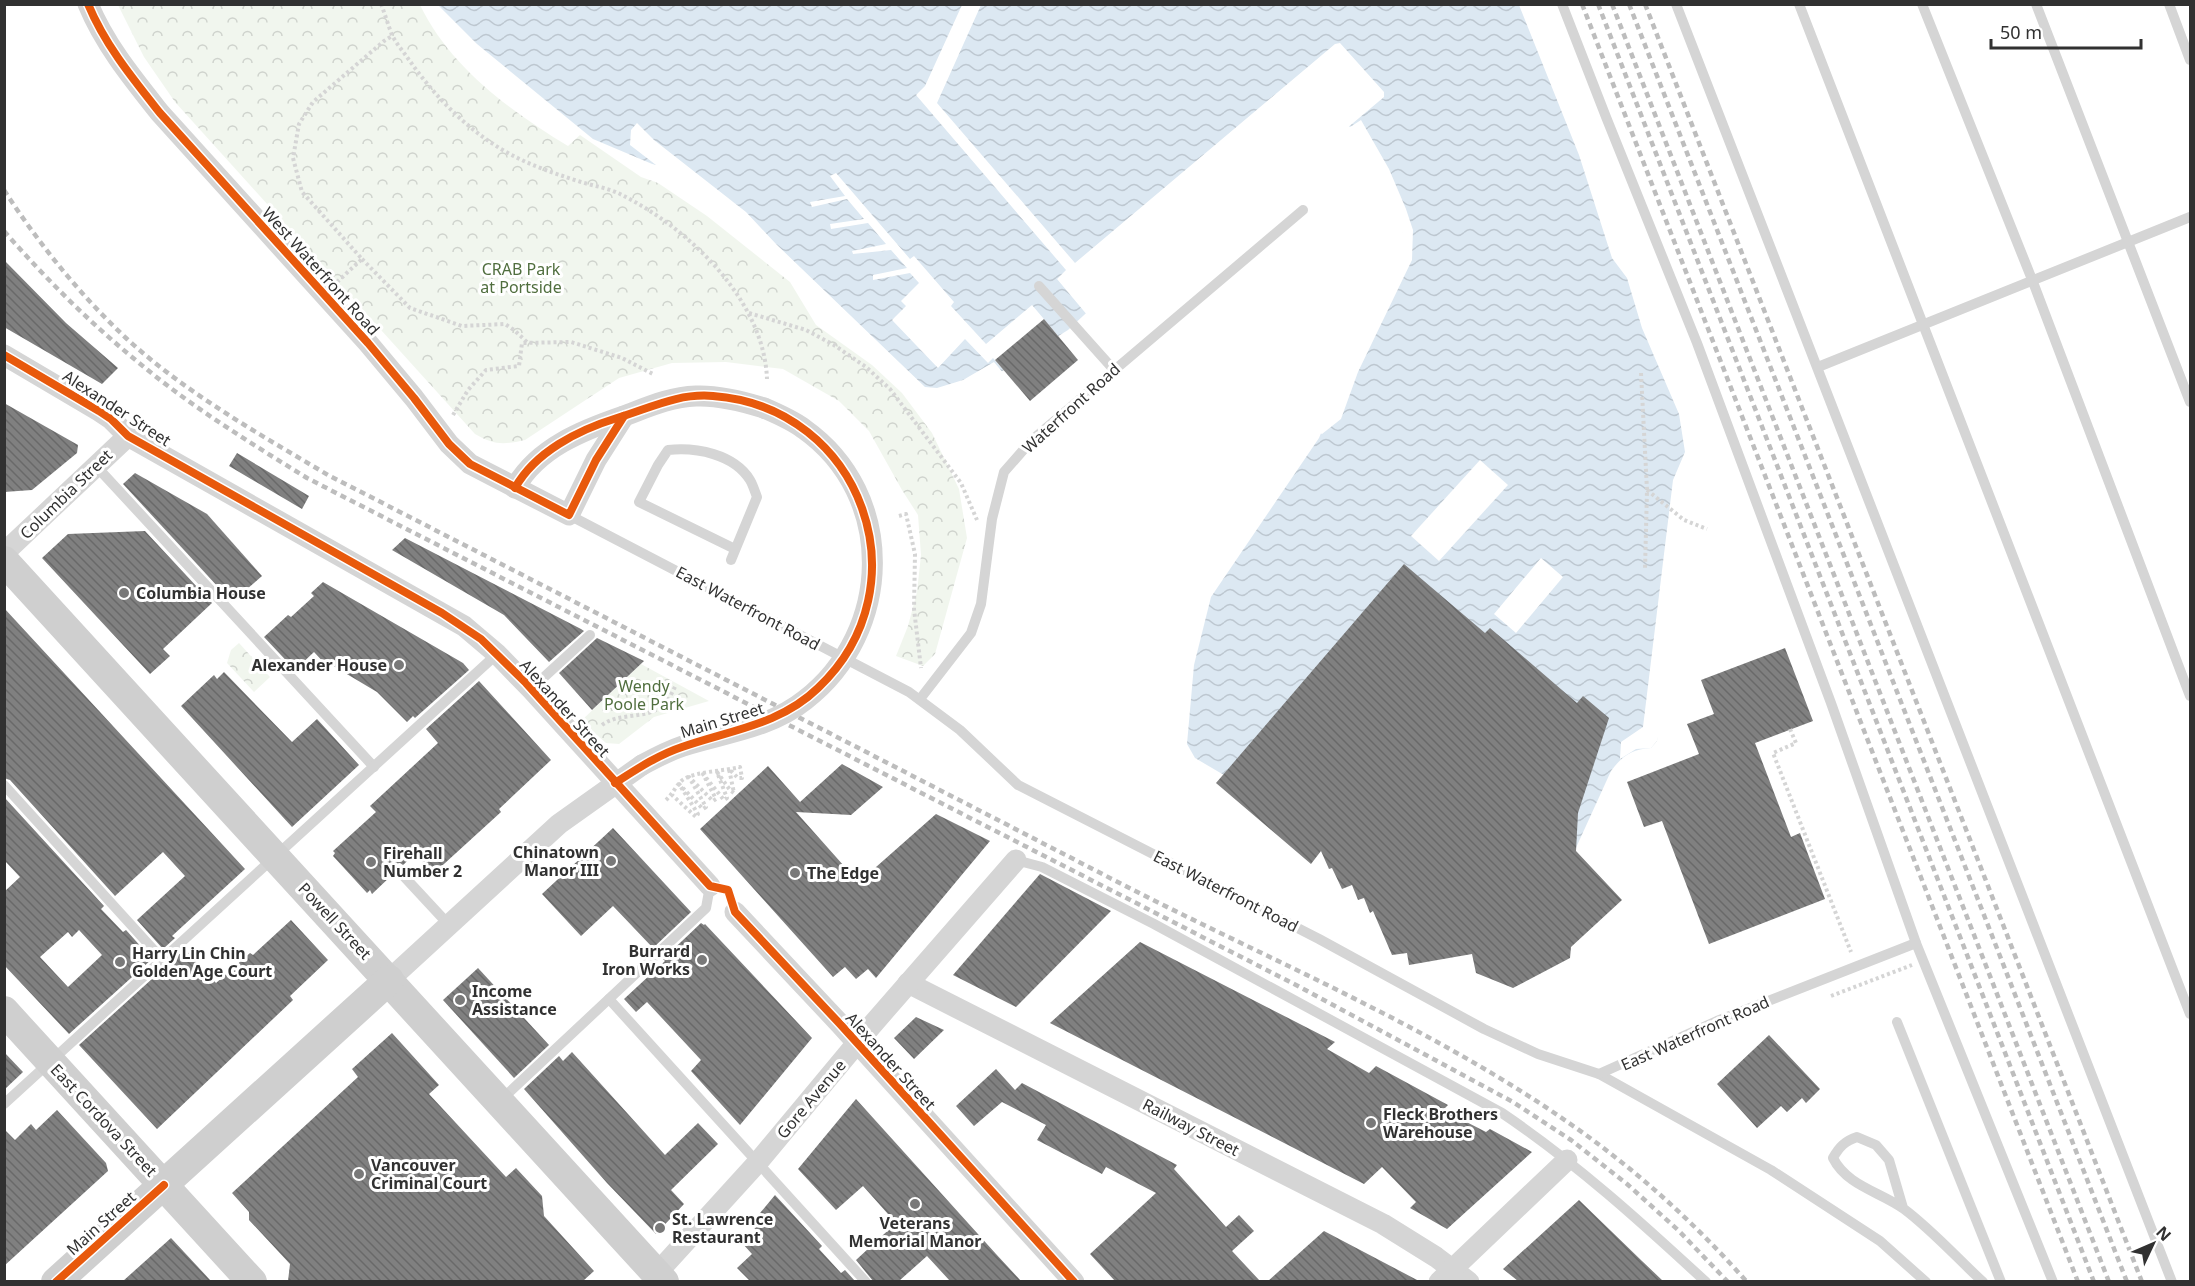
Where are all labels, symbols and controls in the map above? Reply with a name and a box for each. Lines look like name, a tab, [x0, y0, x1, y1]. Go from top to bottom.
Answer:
scale bar	[1991, 12, 2141, 50]
text: 50 m	[2000, 20, 2042, 44]
street label: West Waterfront Road	[257, 202, 385, 340]
park label: CRAB Park at Portside	[480, 258, 562, 298]
street label: Waterfront Road	[1017, 358, 1125, 458]
street label: Alexander Street	[59, 365, 175, 451]
street label: Columbia Street	[15, 444, 117, 544]
street label: East Waterfront Road	[672, 561, 824, 655]
place label: Columbia House	[136, 582, 266, 604]
marker: Columbia House	[117, 586, 131, 600]
place label: Alexander House	[251, 654, 387, 676]
street label: Alexander Street	[515, 654, 615, 762]
marker: Alexander House	[392, 658, 406, 672]
park label: Wendy Poole Park	[604, 675, 685, 715]
street label: Main Street	[677, 697, 767, 743]
place label: Chinatown Manor III	[513, 841, 599, 881]
place label: Firehall Number 2	[383, 842, 462, 882]
street label: East Waterfront Road	[1150, 845, 1302, 937]
marker: Chinatown Manor III	[604, 854, 618, 868]
marker: Firehall Number 2	[364, 855, 378, 869]
place label: The Edge	[807, 862, 879, 884]
marker: The Edge	[788, 866, 802, 880]
street label: Powell Street	[294, 878, 377, 964]
place label: Burrard Iron Works	[602, 940, 690, 980]
place label: Harry Lin Chin Golden Age Court	[132, 942, 272, 982]
marker: Burrard Iron Works	[695, 953, 709, 967]
marker: Harry Lin Chin Golden Age Court	[113, 955, 127, 969]
place label: Income Assistance	[472, 980, 557, 1020]
street label: East Waterfront Road	[1617, 990, 1773, 1076]
marker: Income Assistance	[453, 993, 467, 1007]
street label: Alexander Street	[841, 1007, 941, 1115]
street label: Gore Avenue	[771, 1055, 851, 1143]
street label: East Cordova Street	[46, 1059, 162, 1181]
street label: Railway Street	[1139, 1093, 1243, 1161]
place label: Fleck Brothers Warehouse	[1383, 1103, 1498, 1143]
marker: Fleck Brothers Warehouse	[1364, 1116, 1378, 1130]
place label: Vancouver Criminal Court	[371, 1154, 487, 1194]
marker: Vancouver Criminal Court	[352, 1167, 366, 1181]
street label: Main Street	[62, 1186, 141, 1260]
marker: Veterans Memorial Manor	[908, 1197, 922, 1211]
place label: St. Lawrence Restaurant	[672, 1208, 773, 1248]
place label: Veterans Memorial Manor	[849, 1212, 981, 1252]
north arrow	[2123, 1214, 2183, 1274]
marker: St. Lawrence Restaurant	[653, 1221, 667, 1235]
text: N	[2151, 1221, 2176, 1246]

